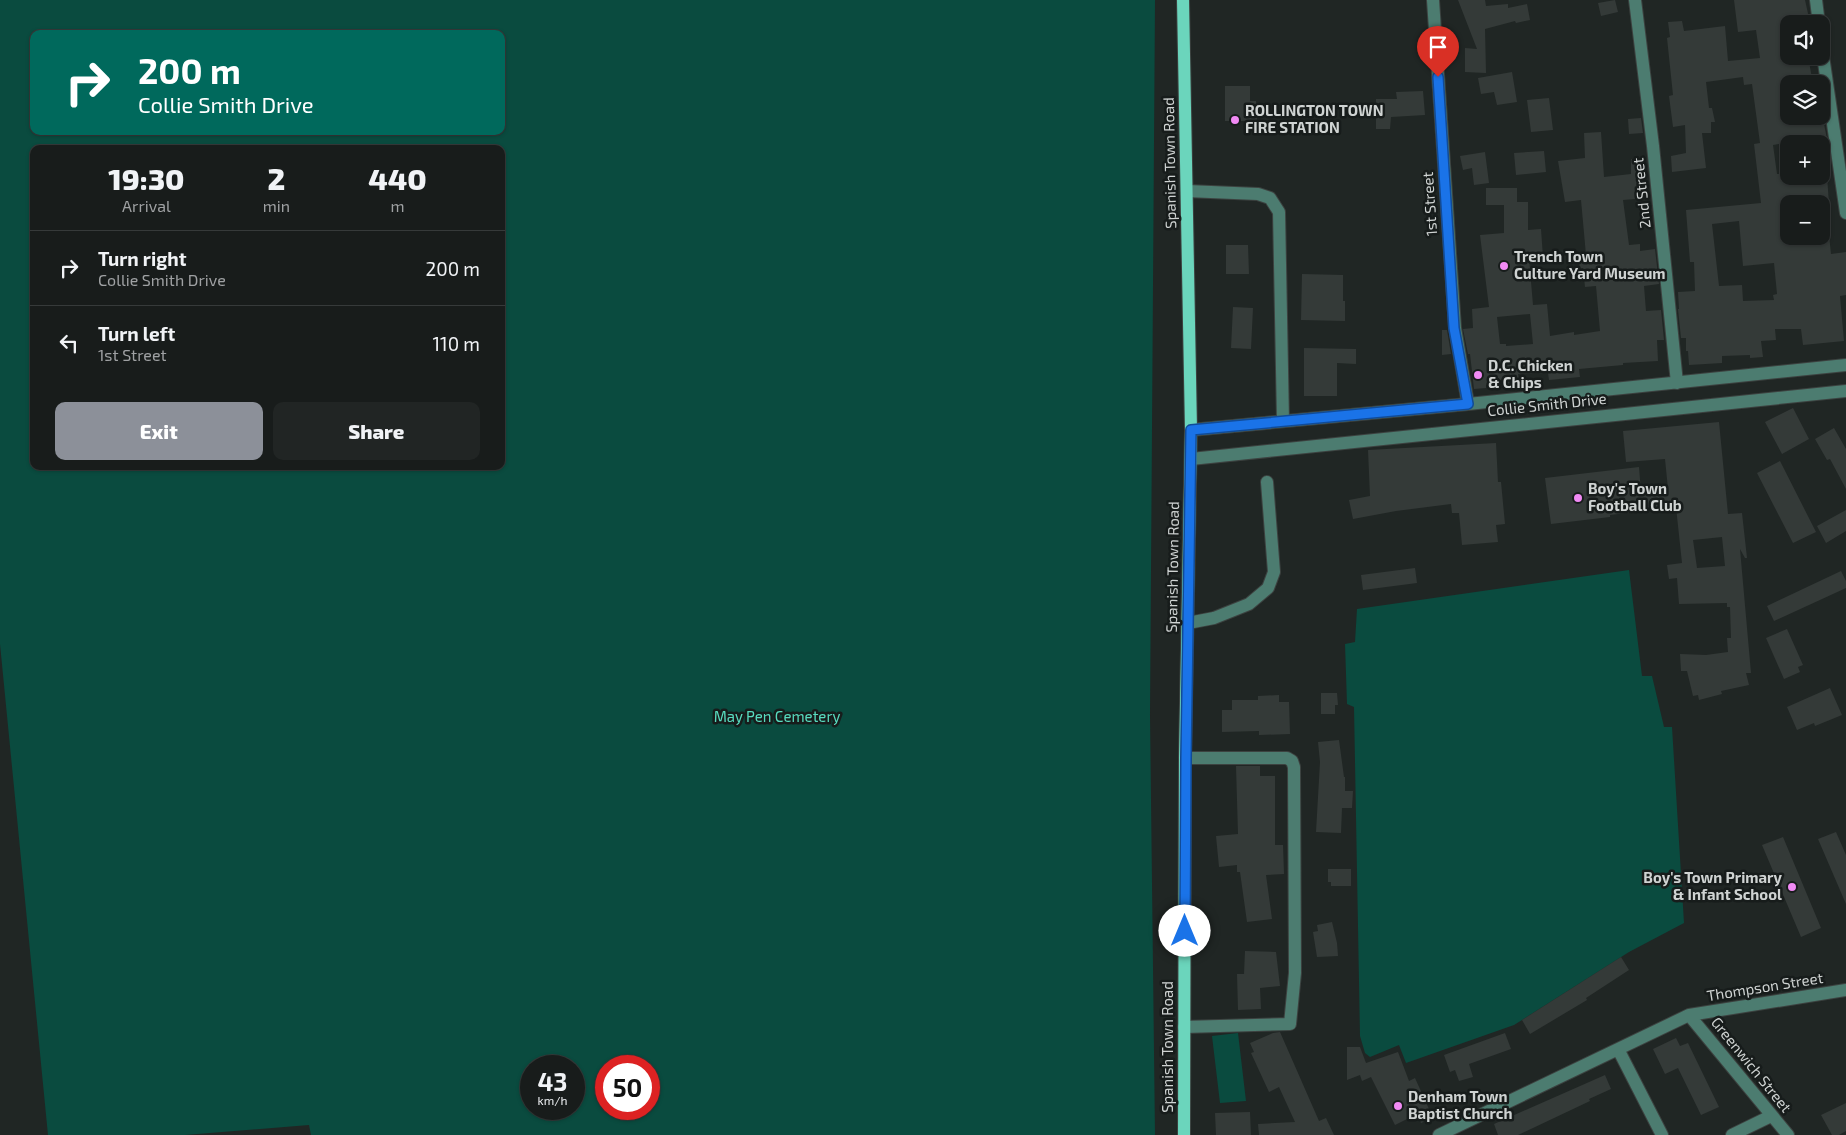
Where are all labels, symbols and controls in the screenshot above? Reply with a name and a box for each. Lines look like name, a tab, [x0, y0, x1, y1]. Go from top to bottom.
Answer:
map controls	[1780, 15, 1830, 245]
button: sound	[1780, 15, 1830, 65]
pin	[1417, 26, 1459, 77]
icon: arrive	[1424, 33, 1452, 61]
text: 200 m	[138, 49, 241, 91]
icon: right	[55, 50, 120, 115]
button: layers	[1780, 75, 1830, 125]
text: Collie Smith Drive	[138, 91, 314, 117]
street label: Spanish Town Road	[1159, 97, 1179, 229]
place label: ROLLINGTON TOWN FIRE STATION	[1245, 101, 1383, 136]
marker: ROLLINGTON TOWN FIRE STATION	[1229, 114, 1241, 126]
button: +	[1780, 135, 1830, 185]
street label: 2nd Street	[1628, 157, 1654, 229]
text: 19:30	[108, 160, 184, 196]
text: 2	[268, 160, 285, 196]
text: 440	[368, 160, 427, 196]
street label: 1st Street	[1418, 171, 1440, 237]
button: −	[1780, 195, 1830, 245]
text: Arrival	[122, 196, 171, 215]
text: min	[263, 196, 290, 215]
text: m	[391, 196, 405, 215]
text: Turn right	[98, 247, 186, 270]
place label: Trench Town Culture Yard Museum	[1514, 247, 1666, 282]
icon: right	[55, 254, 83, 282]
text: 200 m	[426, 257, 480, 280]
marker: Trench Town Culture Yard Museum	[1498, 260, 1510, 272]
text: Collie Smith Drive	[98, 270, 226, 289]
text: Turn left	[98, 322, 175, 345]
icon: left	[55, 329, 83, 357]
text: 110 m	[433, 332, 480, 355]
text: 1st Street	[98, 345, 167, 364]
place label: D.C. Chicken & Chips	[1488, 356, 1573, 391]
marker: D.C. Chicken & Chips	[1472, 369, 1484, 381]
street label: Collie Smith Drive	[1486, 389, 1607, 419]
button: Exit	[55, 402, 263, 460]
button: Share	[273, 402, 480, 460]
place label: Boy's Town Football Club	[1588, 479, 1682, 514]
marker: Boy's Town Football Club	[1572, 492, 1584, 504]
street label: Spanish Town Road	[1162, 501, 1182, 633]
park label: May Pen Cemetery	[714, 707, 840, 725]
place label: Boy's Town Primary & Infant School	[1643, 868, 1782, 903]
marker: Boy's Town Primary & Infant School	[1786, 881, 1798, 893]
position arrow	[1158, 904, 1210, 956]
street label: Thompson Street	[1705, 968, 1825, 1004]
street label: Spanish Town Road	[1158, 981, 1176, 1113]
street label: Greenwich Street	[1708, 1013, 1796, 1116]
speed limit sign: 50	[595, 1055, 660, 1120]
text: 43	[537, 1066, 568, 1096]
place label: Denham Town Baptist Church	[1408, 1087, 1512, 1122]
text: km/h	[538, 1093, 567, 1107]
marker: Denham Town Baptist Church	[1392, 1100, 1404, 1112]

